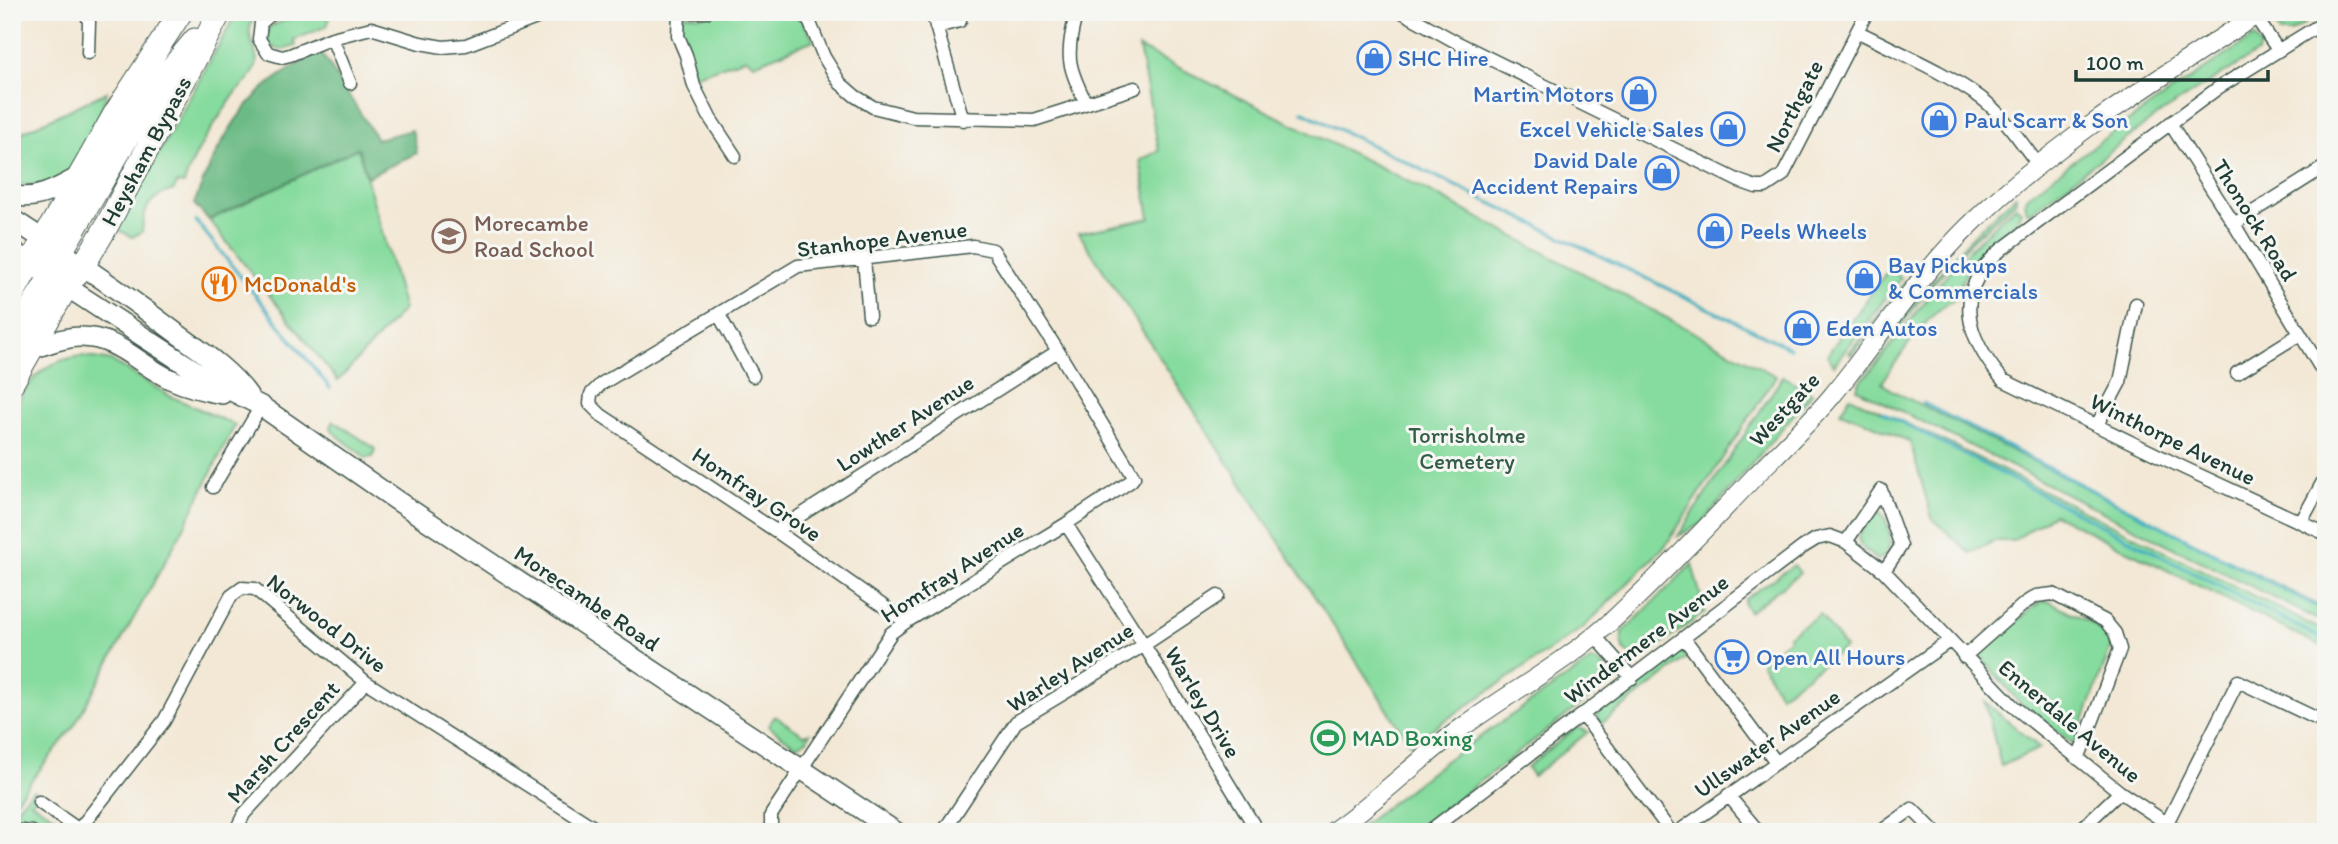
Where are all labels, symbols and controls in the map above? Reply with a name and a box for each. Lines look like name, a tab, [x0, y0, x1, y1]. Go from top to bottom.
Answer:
scale bar	[2076, 38, 2268, 82]
shop icon: SHC Hire	[1355, 39, 1393, 77]
place label: SHC Hire	[1398, 44, 1489, 72]
text: 100 m	[2086, 50, 2144, 75]
street label: Northgate	[1759, 55, 1829, 157]
street label: Heysham Bypass	[95, 71, 197, 231]
shop icon: Martin Motors	[1620, 75, 1658, 113]
place label: Martin Motors	[1473, 80, 1614, 108]
shop icon: Paul Scarr & Son	[1920, 101, 1958, 139]
place label: Paul Scarr & Son	[1964, 106, 2128, 134]
shop icon: Excel Vehicle Sales	[1709, 110, 1747, 148]
place label: Excel Vehicle Sales	[1519, 115, 1704, 143]
place label: David Dale Accident Repairs	[1472, 146, 1638, 200]
shop icon: David Dale Accident Repairs	[1643, 154, 1681, 192]
street label: Thonock Road	[2206, 154, 2304, 286]
place label: Morecambe Road School	[474, 209, 595, 263]
shop icon: Peels Wheels	[1696, 212, 1734, 250]
street label: Stanhope Avenue	[795, 215, 969, 263]
school or university icon: Morecambe Road School	[430, 217, 468, 255]
place label: Peels Wheels	[1740, 217, 1867, 245]
place label: Bay Pickups & Commercials	[1888, 251, 2038, 305]
shop icon: Bay Pickups & Commercials	[1845, 259, 1883, 297]
restaurant icon: McDonald's	[200, 265, 238, 303]
place label: McDonald's	[244, 270, 357, 298]
shop icon: Eden Autos	[1783, 309, 1821, 347]
place label: Eden Autos	[1826, 314, 1938, 342]
street label: Westgate	[1743, 366, 1825, 452]
street label: Lowther Avenue	[831, 368, 979, 478]
street label: Winthorpe Avenue	[2086, 387, 2260, 491]
park label: Torrisholme Cemetery	[1408, 421, 1526, 475]
street label: Homfray Grove	[687, 440, 827, 548]
street label: Homfray Avenue	[875, 515, 1029, 629]
street label: Morecambe Road	[509, 539, 665, 657]
street label: Norwood Drive	[261, 567, 393, 679]
street label: Windermere Avenue	[1558, 568, 1734, 710]
street label: Warley Avenue	[1001, 616, 1139, 718]
supermarket icon: Open All Hours	[1713, 638, 1751, 676]
street label: Warley Drive	[1159, 641, 1247, 763]
place label: Open All Hours	[1756, 643, 1905, 671]
street label: Ennerdale Avenue	[1993, 653, 2147, 789]
street label: Marsh Crescent	[221, 675, 346, 809]
street label: Ullswater Avenue	[1689, 682, 1845, 804]
sports icon: MAD Boxing	[1309, 719, 1347, 757]
place label: MAD Boxing	[1352, 724, 1473, 752]

